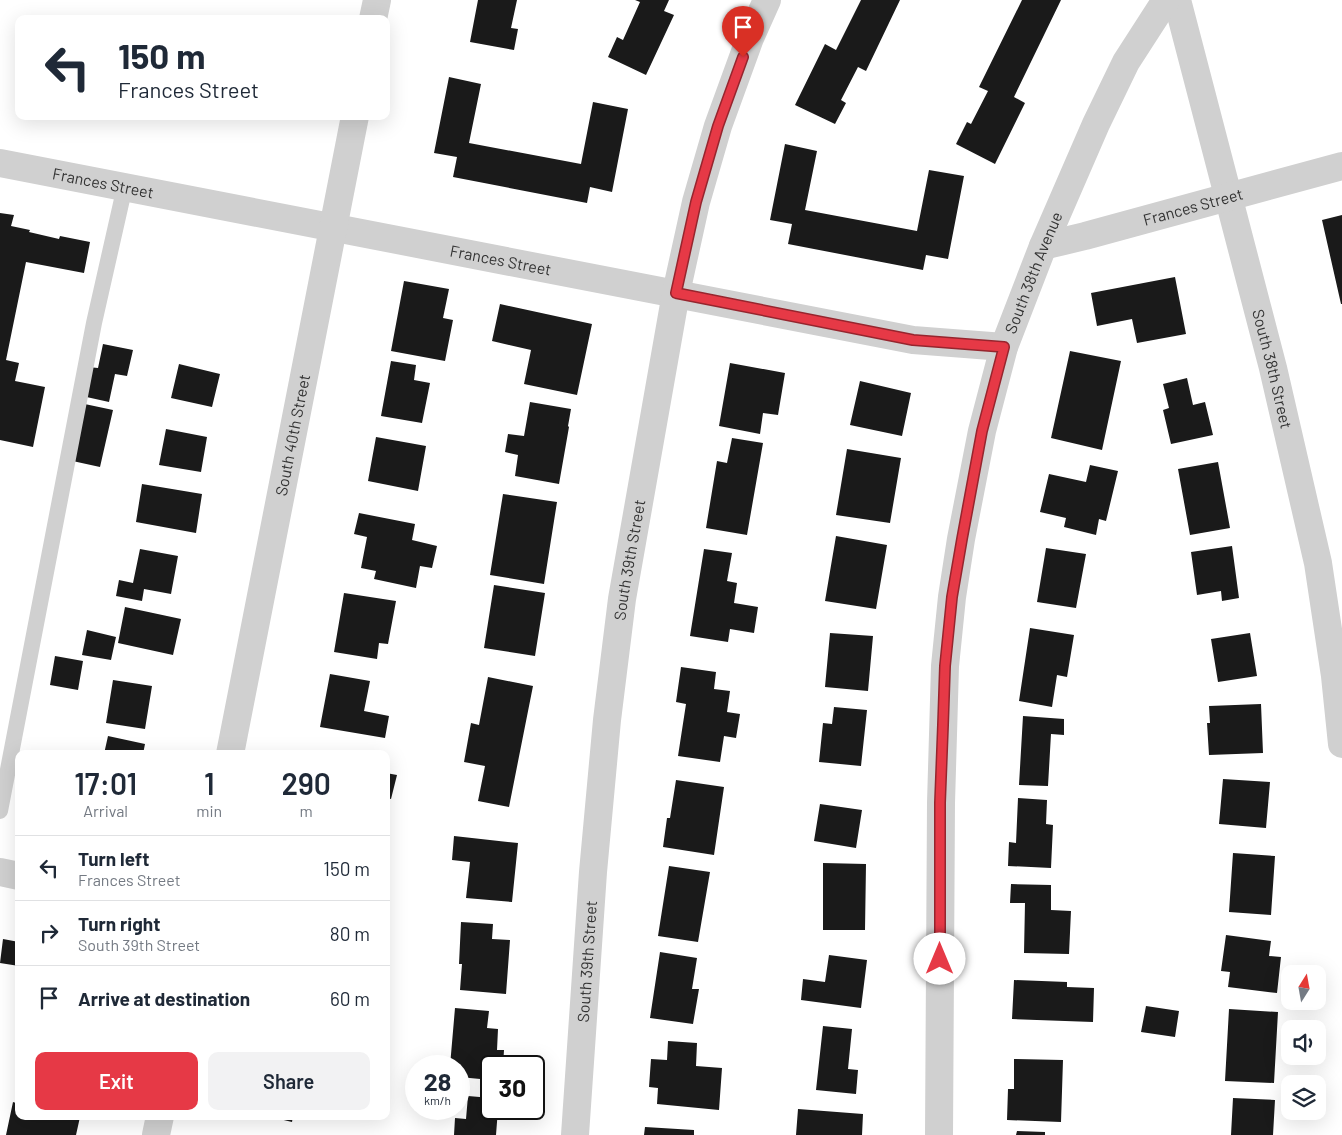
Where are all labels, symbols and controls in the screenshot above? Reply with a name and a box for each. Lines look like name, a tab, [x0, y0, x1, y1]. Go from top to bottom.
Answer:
pin	[722, 6, 764, 57]
icon: arrive	[729, 13, 757, 41]
text: 150 m	[118, 34, 205, 76]
icon: left	[35, 35, 100, 100]
text: Frances Street	[118, 76, 259, 102]
street label: Frances Street	[51, 163, 155, 202]
street label: Frances Street	[1141, 183, 1245, 229]
street label: South 38th Avenue	[1000, 209, 1066, 336]
street label: Frances Street	[449, 240, 553, 279]
street label: South 38th Street	[1249, 307, 1297, 430]
street label: South 40th Street	[271, 373, 313, 497]
street label: South 39th Street	[609, 498, 648, 621]
text: 17:01	[74, 765, 137, 801]
text: 1	[204, 765, 215, 801]
text: 290	[281, 765, 331, 801]
text: Arrival	[83, 801, 128, 820]
text: min	[196, 801, 222, 820]
text: m	[299, 801, 313, 820]
text: Turn left	[78, 847, 149, 870]
icon: left	[35, 854, 63, 882]
text: 150 m	[323, 857, 370, 880]
text: Frances Street	[78, 870, 181, 889]
street label: South 39th Street	[573, 900, 600, 1023]
text: Turn right	[78, 912, 160, 935]
icon: right	[35, 919, 63, 947]
text: 80 m	[330, 922, 370, 945]
position arrow	[913, 932, 965, 984]
text: South 39th Street	[78, 935, 200, 954]
north arrow	[1281, 965, 1326, 1010]
map controls	[1281, 965, 1326, 1120]
icon: arrive	[35, 984, 63, 1012]
text: Arrive at destination	[78, 987, 250, 1010]
text: 60 m	[330, 987, 370, 1010]
button: sound	[1281, 1020, 1326, 1065]
button: Exit	[35, 1052, 198, 1110]
button: Share	[208, 1052, 370, 1110]
speed limit sign: 30	[480, 1055, 545, 1120]
text: 28	[424, 1066, 451, 1096]
button: layers	[1281, 1075, 1326, 1120]
text: km/h	[424, 1093, 451, 1107]

